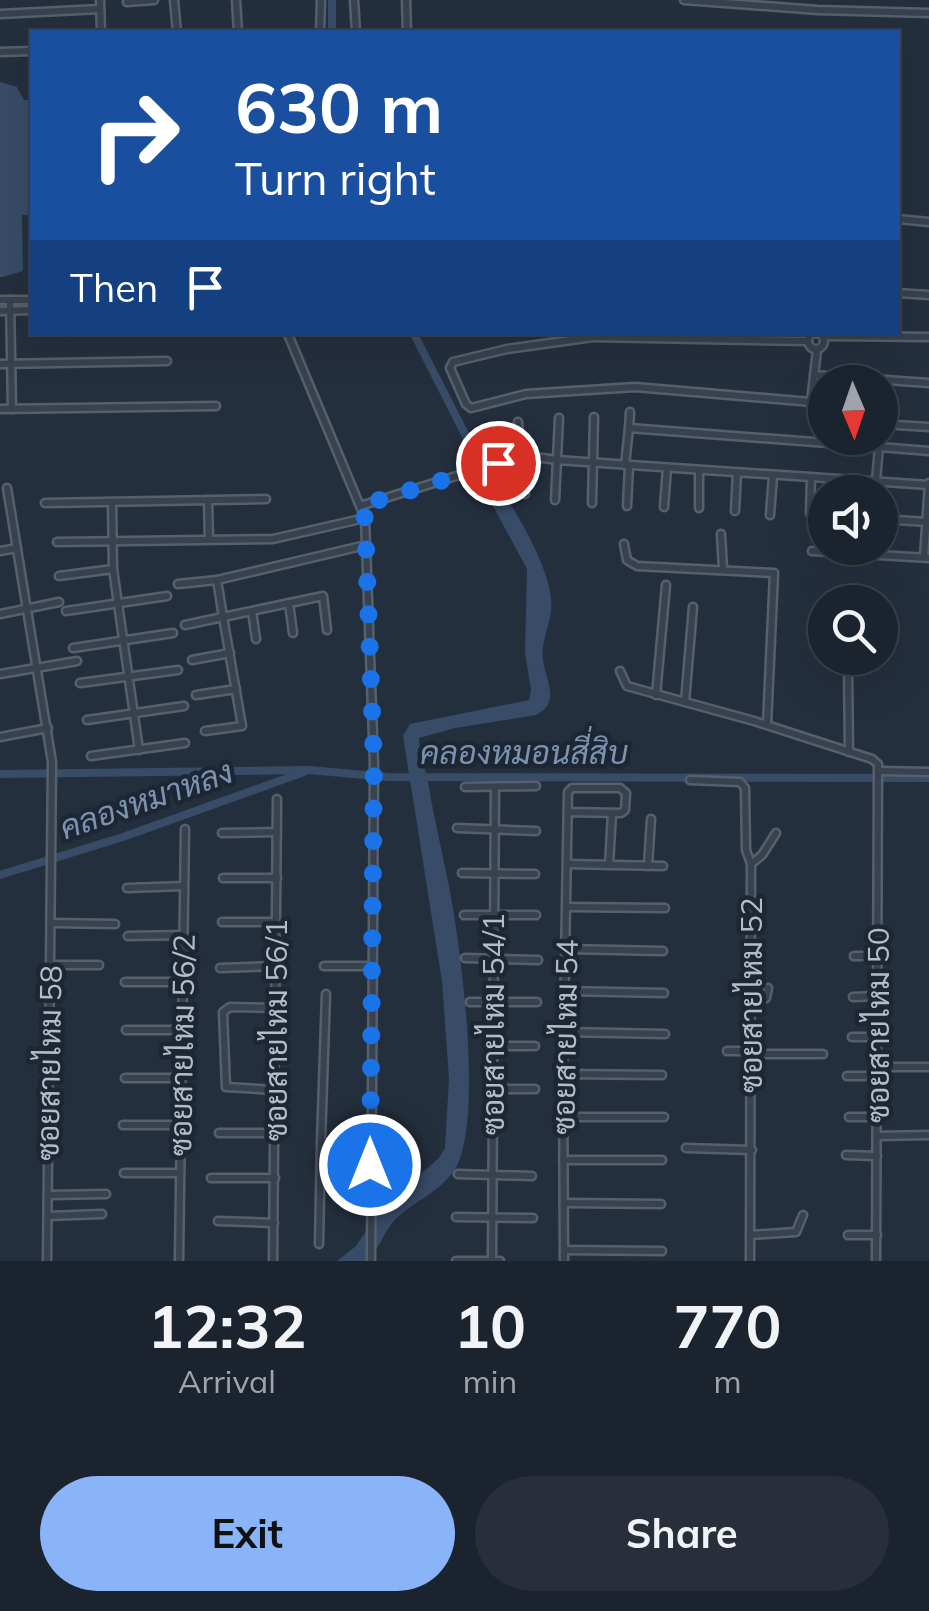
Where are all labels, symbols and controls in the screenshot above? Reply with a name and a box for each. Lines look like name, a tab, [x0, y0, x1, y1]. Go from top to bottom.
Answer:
text: 630 m	[235, 63, 443, 151]
icon: right	[70, 70, 200, 200]
text: Turn right	[235, 150, 436, 206]
icon: arrive	[178, 260, 233, 315]
text: Then	[70, 264, 158, 312]
north arrow	[808, 365, 898, 455]
map controls	[808, 365, 898, 675]
pin	[456, 421, 541, 506]
icon: arrive	[471, 436, 526, 491]
button: sound	[808, 475, 898, 565]
button: search	[808, 585, 898, 675]
water label: คลองหมอนสี่สิบ	[420, 725, 628, 772]
water label: คลองหมาหลง	[54, 751, 238, 847]
street label: ซอยสายไหม 52	[732, 897, 770, 1093]
street label: ซอยสายไหม 54/1	[474, 913, 512, 1135]
street label: ซอยสายไหม 56/1	[257, 919, 295, 1141]
street label: ซอยสายไหม 50	[859, 927, 897, 1123]
street label: ซอยสายไหม 56/2	[161, 934, 203, 1156]
street label: ซอยสายไหม 54	[544, 939, 586, 1135]
street label: ซอยสายไหม 58	[28, 965, 70, 1161]
position arrow	[318, 1113, 422, 1217]
text: 12:32	[148, 1288, 306, 1363]
text: 10	[454, 1288, 526, 1363]
text: 770	[673, 1288, 781, 1363]
text: Arrival	[178, 1361, 276, 1401]
text: min	[463, 1361, 517, 1401]
text: m	[713, 1361, 741, 1401]
button: Exit	[40, 1476, 455, 1591]
button: Share	[475, 1476, 889, 1591]

